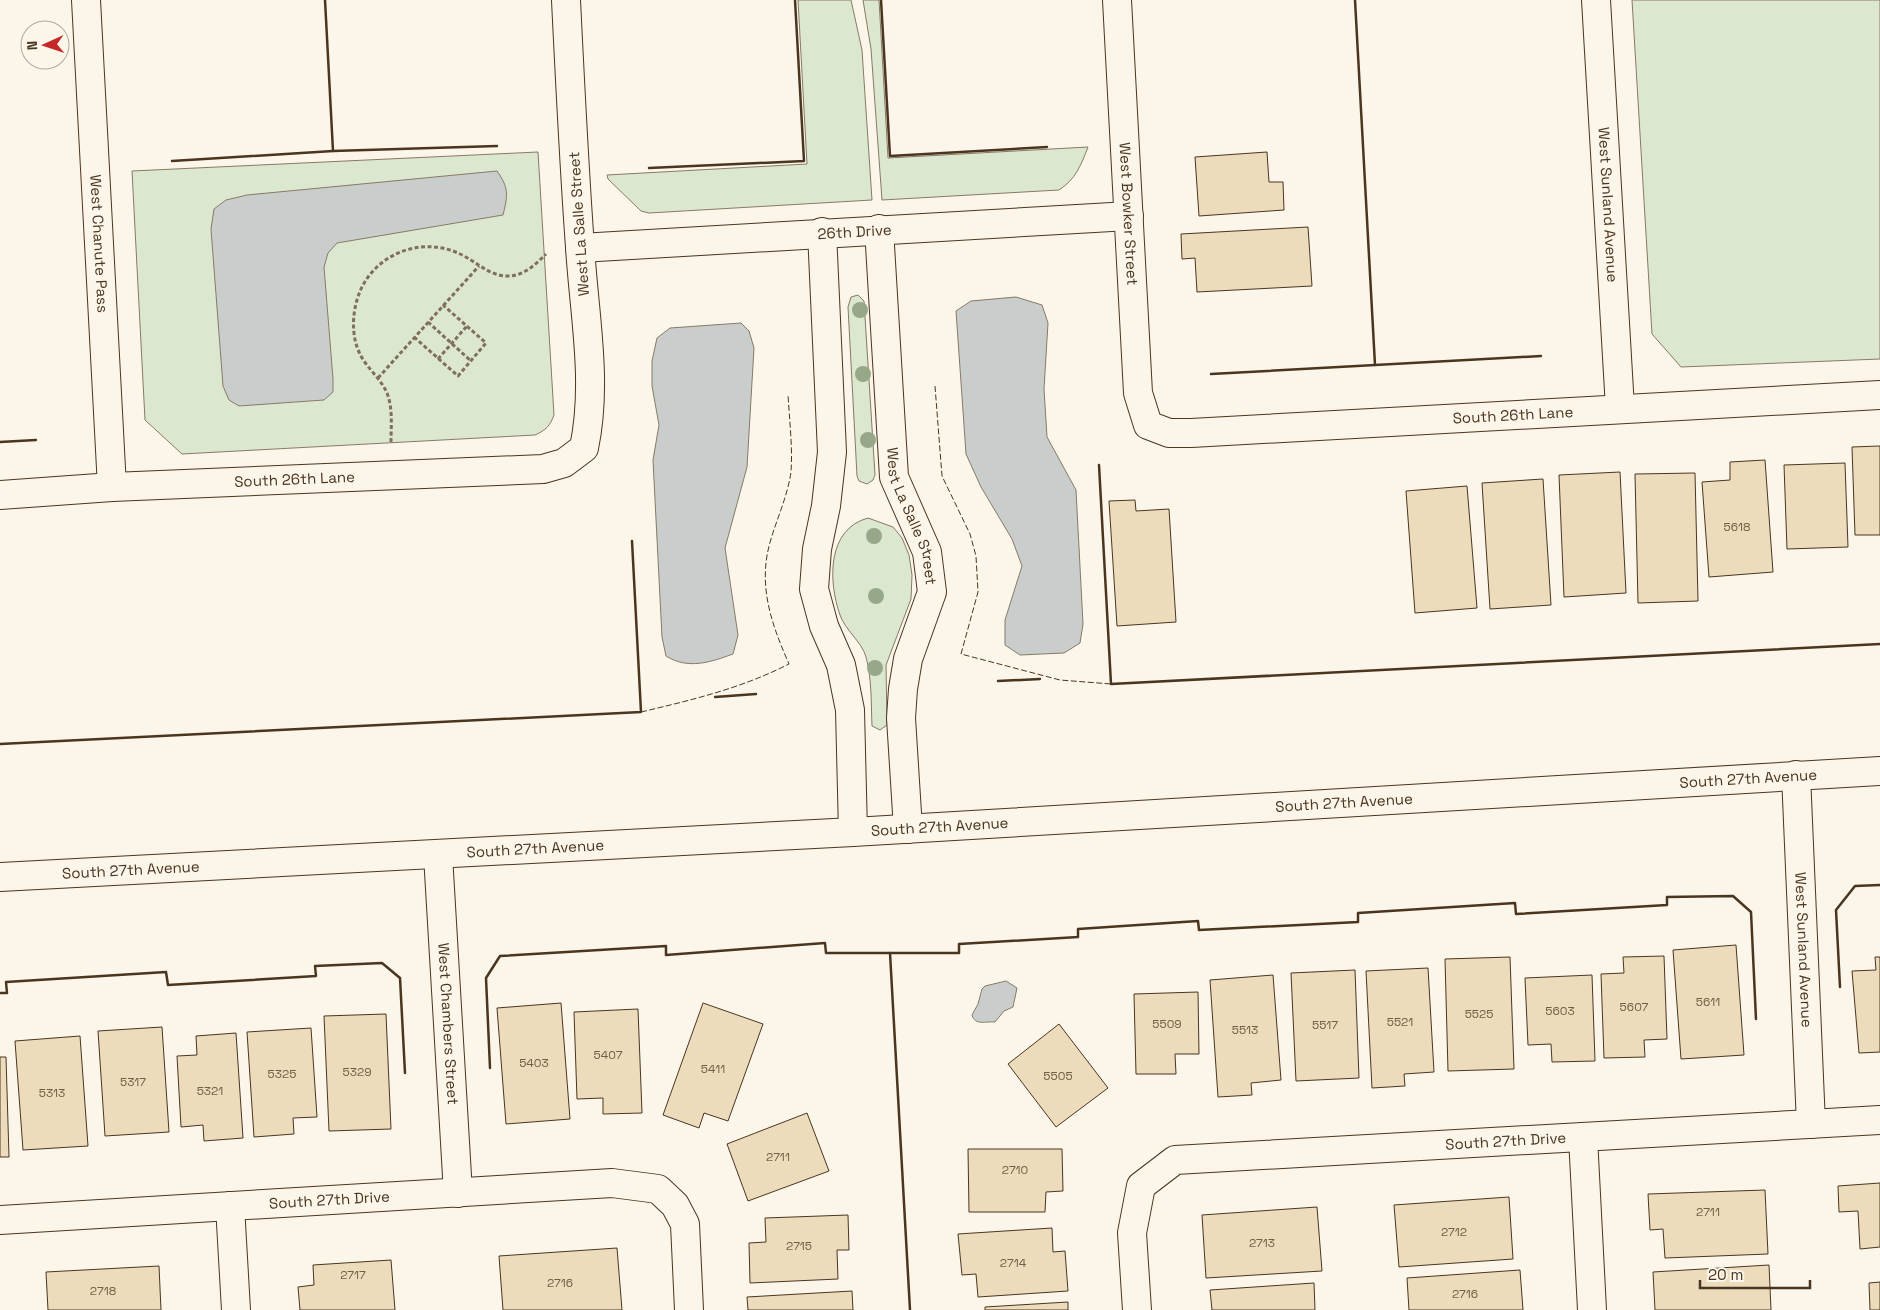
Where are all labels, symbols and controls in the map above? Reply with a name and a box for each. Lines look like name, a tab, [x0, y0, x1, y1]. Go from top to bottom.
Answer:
north arrow	[20, 20, 70, 70]
text: N	[23, 41, 41, 51]
street label: West Sunland Avenue	[1594, 126, 1623, 283]
street label: West Bowker Street	[1116, 142, 1142, 286]
street label: West La Salle Street	[564, 151, 593, 297]
street label: West Chanute Pass	[86, 174, 113, 313]
street label: 26th Drive	[817, 220, 892, 243]
street label: South 26th Lane	[1452, 402, 1574, 428]
street label: West La Salle Street	[883, 447, 941, 586]
street label: South 26th Lane	[234, 467, 355, 491]
house number: 5618	[1723, 519, 1751, 535]
street label: South 27th Avenue	[1679, 765, 1818, 792]
street label: South 27th Avenue	[1275, 789, 1413, 816]
street label: South 27th Avenue	[870, 813, 1009, 840]
street label: South 27th Avenue	[466, 835, 605, 861]
street label: South 27th Avenue	[61, 856, 200, 883]
street label: West Sunland Avenue	[1791, 872, 1817, 1028]
street label: West Chambers Street	[434, 942, 463, 1105]
house number: 5611	[1696, 994, 1720, 1010]
house number: 5607	[1620, 999, 1649, 1015]
house number: 5603	[1545, 1003, 1575, 1019]
house number: 5525	[1465, 1006, 1493, 1022]
house number: 5521	[1387, 1014, 1413, 1030]
house number: 5509	[1152, 1016, 1182, 1032]
house number: 5517	[1312, 1017, 1338, 1033]
house number: 5513	[1232, 1022, 1258, 1038]
house number: 5407	[594, 1047, 623, 1063]
house number: 5403	[519, 1055, 549, 1071]
house number: 5411	[701, 1061, 725, 1077]
house number: 5329	[343, 1064, 372, 1080]
house number: 5325	[268, 1066, 296, 1082]
house number: 5505	[1043, 1068, 1073, 1084]
house number: 5317	[120, 1074, 146, 1090]
house number: 5321	[197, 1083, 223, 1099]
house number: 5313	[39, 1085, 65, 1101]
street label: South 27th Drive	[1445, 1128, 1567, 1154]
house number: 2711	[766, 1149, 790, 1165]
house number: 2710	[1002, 1162, 1028, 1178]
street label: South 27th Drive	[268, 1186, 390, 1213]
house number: 2711	[1696, 1204, 1720, 1220]
house number: 2712	[1441, 1224, 1467, 1240]
house number: 2713	[1249, 1235, 1275, 1251]
house number: 2715	[786, 1238, 812, 1254]
house number: 2714	[1000, 1255, 1027, 1271]
scale bar	[1700, 1258, 1810, 1290]
text: 20 m	[1708, 1265, 1743, 1284]
house number: 2717	[340, 1267, 366, 1283]
house number: 2716	[547, 1275, 573, 1291]
house number: 2718	[90, 1283, 116, 1299]
house number: 2716	[1452, 1286, 1478, 1302]

